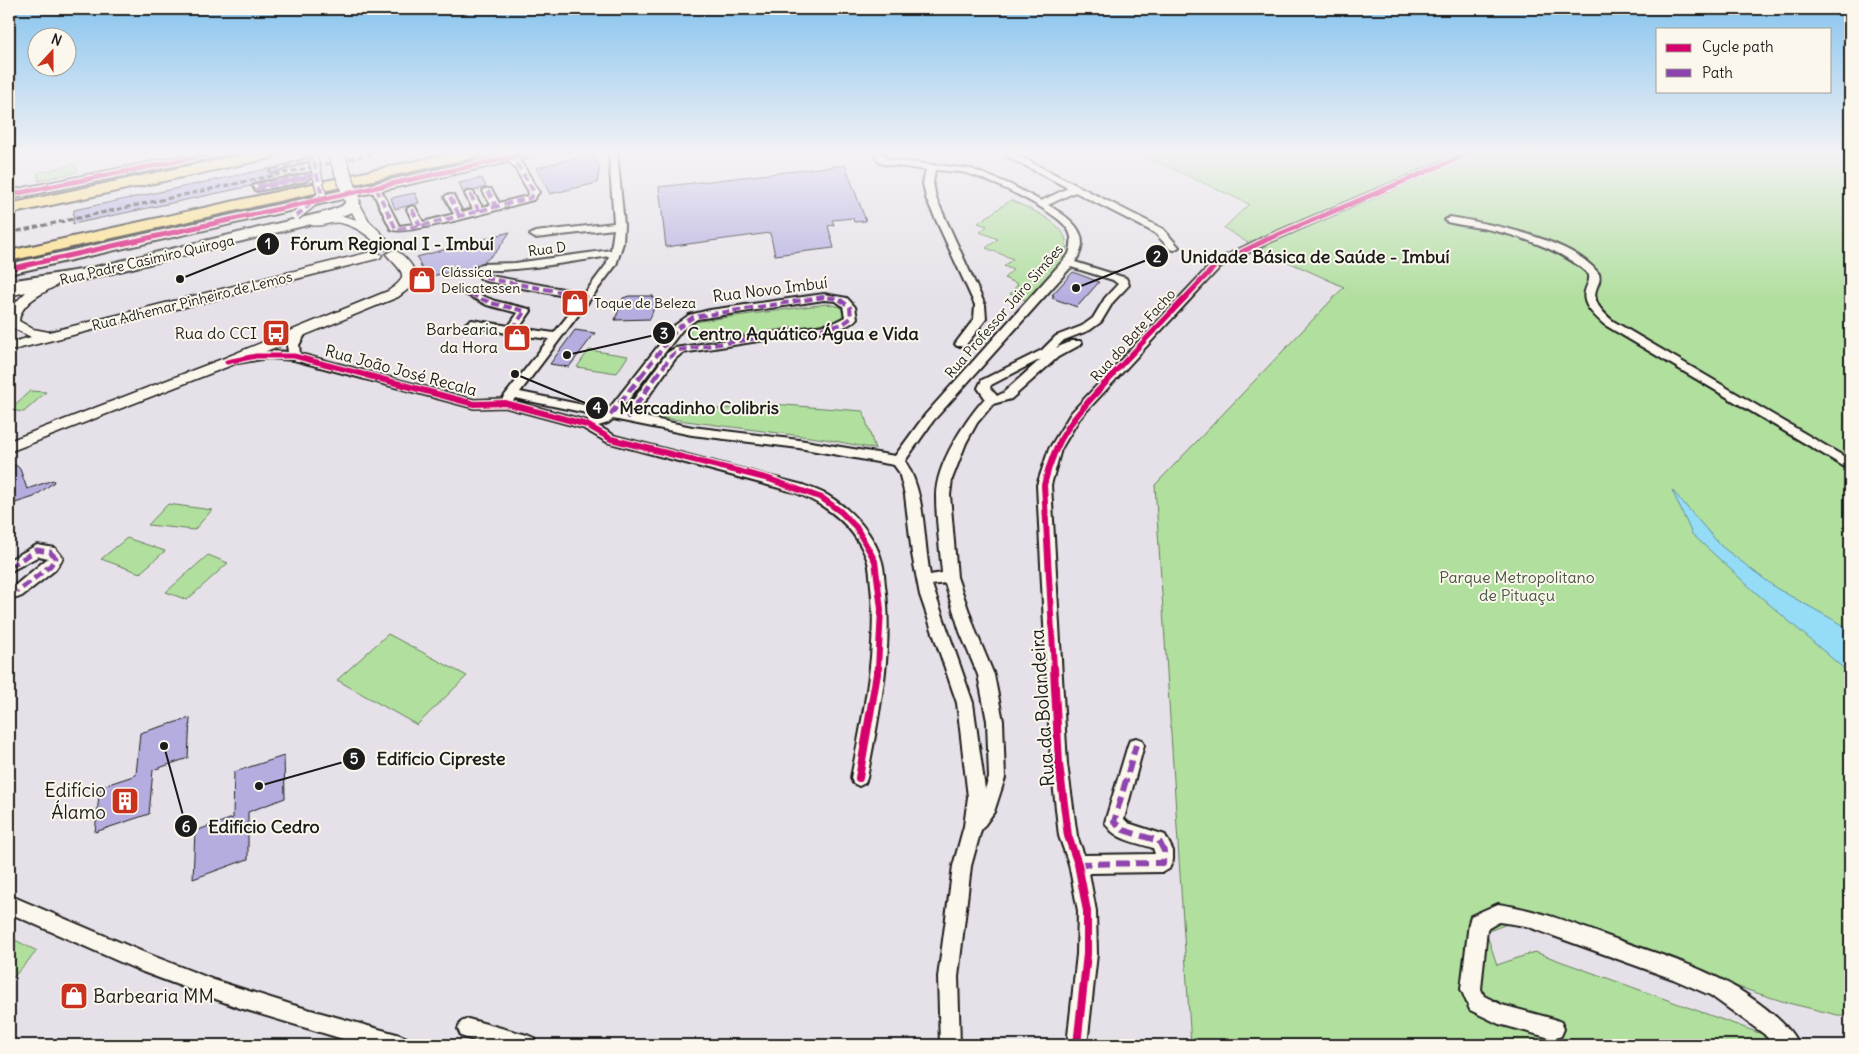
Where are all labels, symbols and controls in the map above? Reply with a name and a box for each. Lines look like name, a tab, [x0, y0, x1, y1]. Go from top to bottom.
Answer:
north arrow	[28, 28, 78, 78]
legend	[1656, 28, 1832, 92]
text: N	[49, 30, 64, 50]
text: Cycle path	[1702, 37, 1774, 56]
text: Path	[1702, 63, 1733, 82]
callout: Fórum Regional I - Imbuí	[256, 227, 504, 260]
street label: Rua Padre Casimiro Quiroga	[58, 231, 236, 289]
text: Fórum Regional I - Imbuí	[290, 232, 494, 255]
text: 1	[265, 234, 271, 253]
street label: Rua D	[527, 238, 567, 260]
street label: Rua Professor Jairo Simões	[941, 240, 1067, 382]
callout: Unidade Básica de Saúde - Imbuí	[1145, 240, 1459, 273]
text: Unidade Básica de Saúde - Imbuí	[1180, 245, 1450, 268]
text: 2	[1153, 247, 1161, 266]
place label: Clássica Delicatessen	[441, 263, 520, 297]
shop icon: Clássica Delicatessen	[407, 265, 437, 295]
street label: Rua Adhemar Pinheiro de Lemos	[90, 267, 294, 335]
street label: Rua Novo Imbuí	[711, 272, 829, 306]
street label: Rua do Bate Facho	[1087, 285, 1179, 385]
shop icon: Toque de Beleza	[560, 288, 590, 318]
place label: Toque de Beleza	[594, 294, 696, 312]
callout: Centro Aquático Água e Vida	[652, 317, 928, 350]
bus stop icon: Rua do CCI	[261, 318, 291, 348]
place label: Barbearia da Hora	[426, 319, 498, 357]
text: Centro Aquático Água e Vida	[687, 322, 919, 345]
place label: Rua do CCI	[175, 323, 257, 343]
shop icon: Barbearia da Hora	[502, 323, 532, 353]
text: 3	[660, 324, 668, 343]
street label: Rua João José Recala	[323, 340, 479, 400]
callout: Mercadinho Colibris	[584, 391, 789, 424]
text: Mercadinho Colibris	[619, 396, 779, 419]
text: 4	[593, 398, 602, 417]
park label: Parque Metropolitano de Pituaçu	[1439, 567, 1595, 605]
street label: Rua da Bolandeira	[1025, 628, 1059, 788]
callout: Edifício Cipreste	[342, 743, 516, 776]
text: Edifício Cipreste	[377, 747, 506, 770]
text: 5	[350, 749, 359, 768]
place label: Edifício Álamo	[45, 778, 106, 824]
building icon: Edifício Álamo	[110, 786, 140, 816]
callout: Edifício Cedro	[174, 810, 330, 843]
text: Edifício Cedro	[208, 815, 320, 838]
text: 6	[182, 817, 191, 836]
shop icon: Barbearia MM	[59, 981, 89, 1011]
place label: Barbearia MM	[93, 984, 214, 1008]

